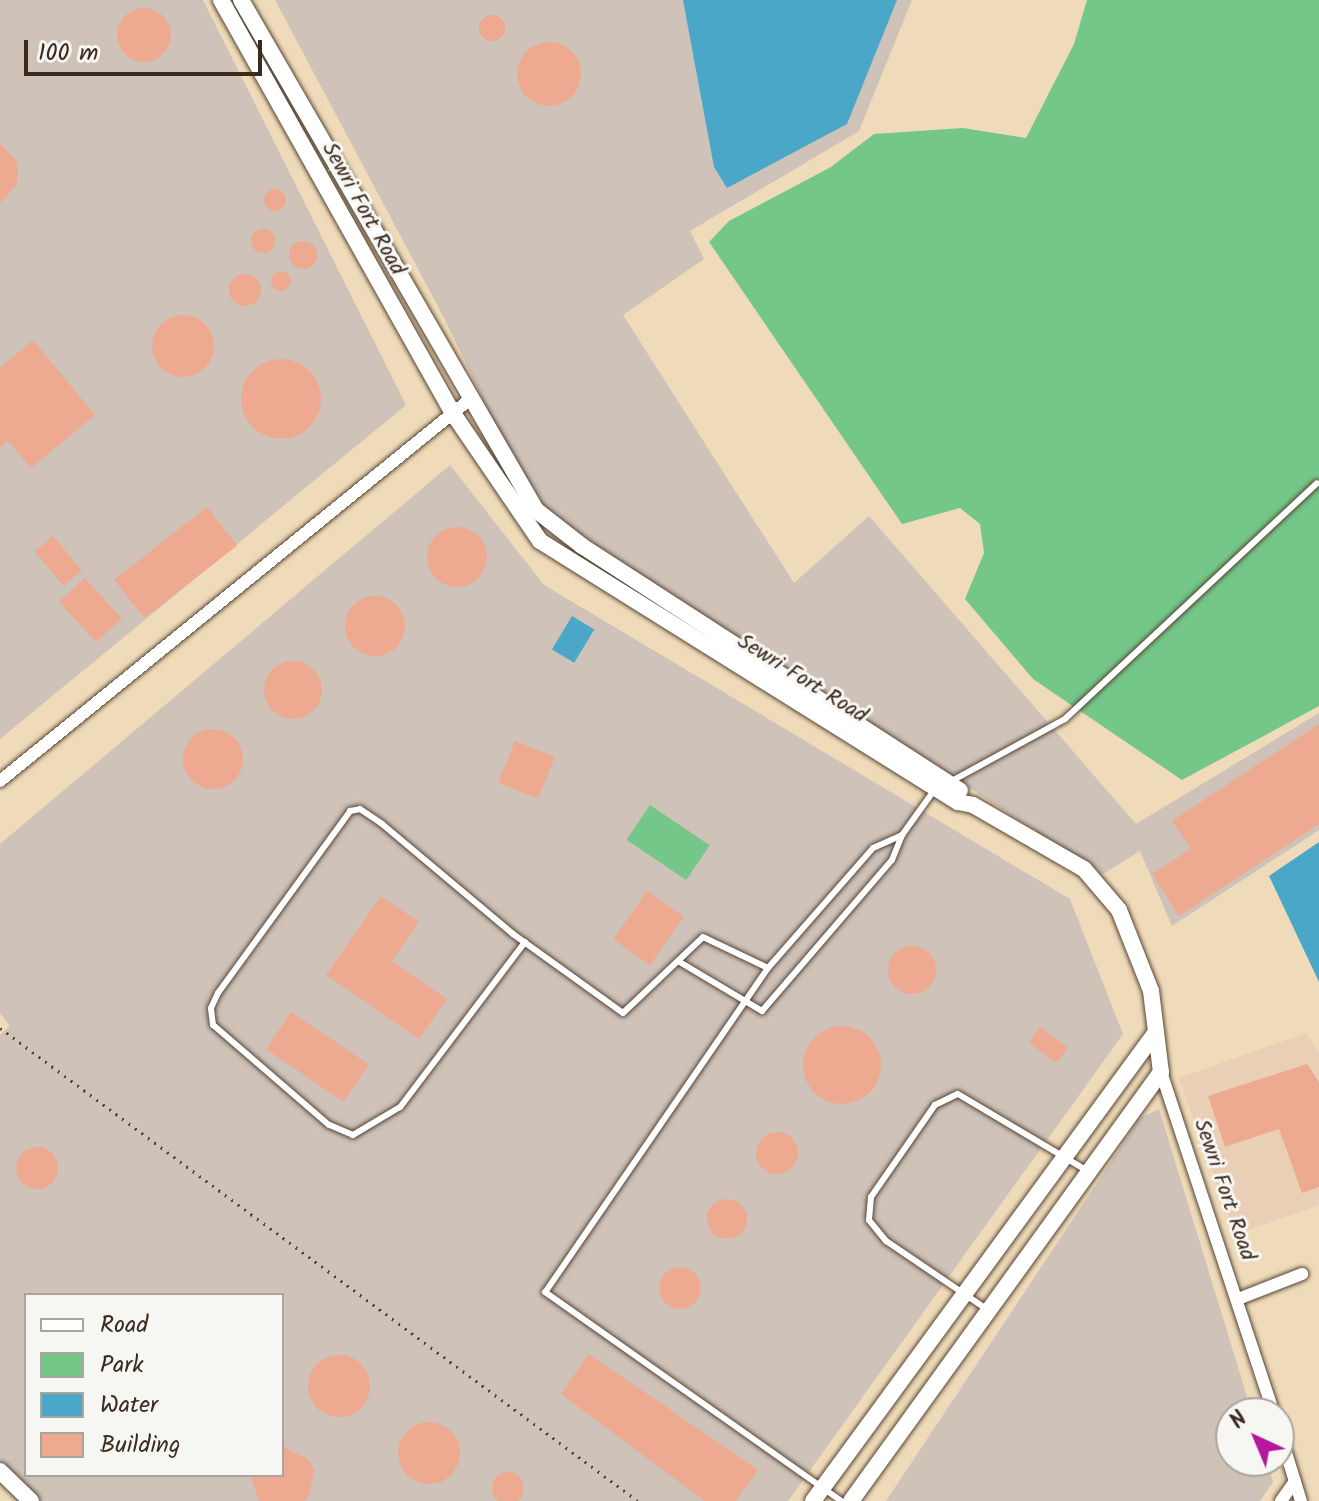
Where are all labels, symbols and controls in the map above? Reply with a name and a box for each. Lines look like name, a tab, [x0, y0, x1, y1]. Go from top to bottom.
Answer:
scale bar	[28, 24, 266, 74]
text: 100 m	[38, 34, 98, 73]
street label: Sewri Fort Road	[316, 138, 410, 280]
street label: Sewri Fort Road	[732, 629, 872, 729]
street label: Sewri Fort Road	[1187, 1116, 1261, 1264]
legend	[24, 1293, 284, 1477]
text: Road	[100, 1306, 148, 1345]
text: Park	[100, 1346, 144, 1385]
text: Water	[100, 1386, 158, 1425]
north arrow	[1215, 1397, 1295, 1477]
text: N	[1222, 1403, 1257, 1438]
text: Building	[100, 1426, 180, 1465]

